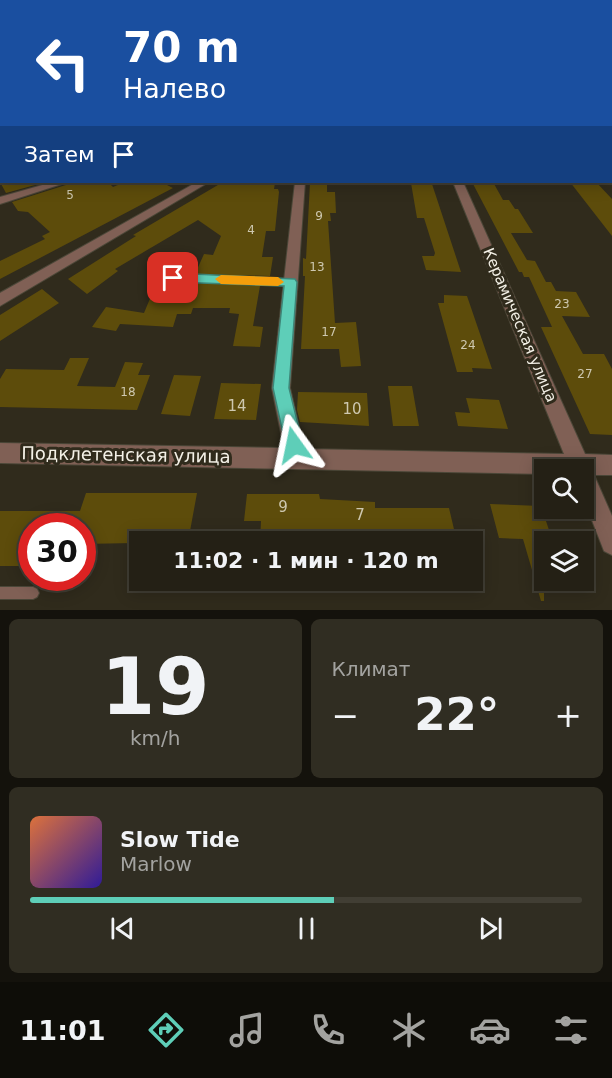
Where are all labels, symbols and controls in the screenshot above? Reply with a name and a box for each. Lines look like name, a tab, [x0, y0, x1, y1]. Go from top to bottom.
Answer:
text: 70 m	[123, 23, 240, 72]
icon: left	[24, 24, 102, 102]
text: Налево	[123, 73, 226, 104]
icon: arrive	[107, 138, 140, 171]
text: Затем	[24, 142, 95, 167]
house number: 5	[66, 188, 74, 202]
house number: 9	[315, 209, 323, 223]
house number: 4	[247, 223, 255, 237]
street label: Керамическая улица	[479, 245, 561, 405]
pin	[147, 252, 198, 303]
house number: 13	[309, 260, 325, 274]
icon: arrive	[156, 261, 189, 294]
house number: 23	[554, 297, 570, 311]
house number: 17	[321, 325, 337, 339]
house number: 24	[460, 338, 476, 352]
house number: 27	[577, 367, 593, 381]
house number: 18	[120, 385, 136, 399]
house number: 14	[227, 397, 247, 415]
house number: 10	[342, 400, 362, 418]
position arrow	[262, 413, 326, 477]
street label: Подклетенская улица	[21, 442, 231, 467]
map controls	[534, 459, 594, 591]
button: search	[534, 459, 594, 519]
house number: 9	[278, 498, 288, 516]
house number: 7	[355, 506, 365, 524]
speed limit sign: 30	[18, 513, 96, 591]
button: layers	[534, 531, 594, 591]
text: 11:02 · 1 мин · 120 m	[173, 548, 439, 573]
text: 19	[101, 642, 210, 732]
text: Климат	[332, 657, 410, 681]
text: 22°	[414, 688, 499, 741]
text: −	[332, 696, 359, 735]
text: +	[554, 696, 582, 735]
text: km/h	[130, 726, 180, 750]
text: Slow Tide	[120, 827, 240, 852]
text: Marlow	[120, 852, 192, 876]
icon: previous	[106, 912, 139, 945]
icon: pause	[290, 912, 323, 945]
icon: next	[474, 912, 507, 945]
icon: directions	[145, 1009, 187, 1051]
icon: music	[226, 1009, 268, 1051]
icon: phone	[307, 1009, 349, 1051]
icon: climate	[388, 1009, 430, 1051]
icon: car	[469, 1009, 511, 1051]
icon: filters	[550, 1009, 592, 1051]
text: 11:01	[20, 1015, 106, 1046]

